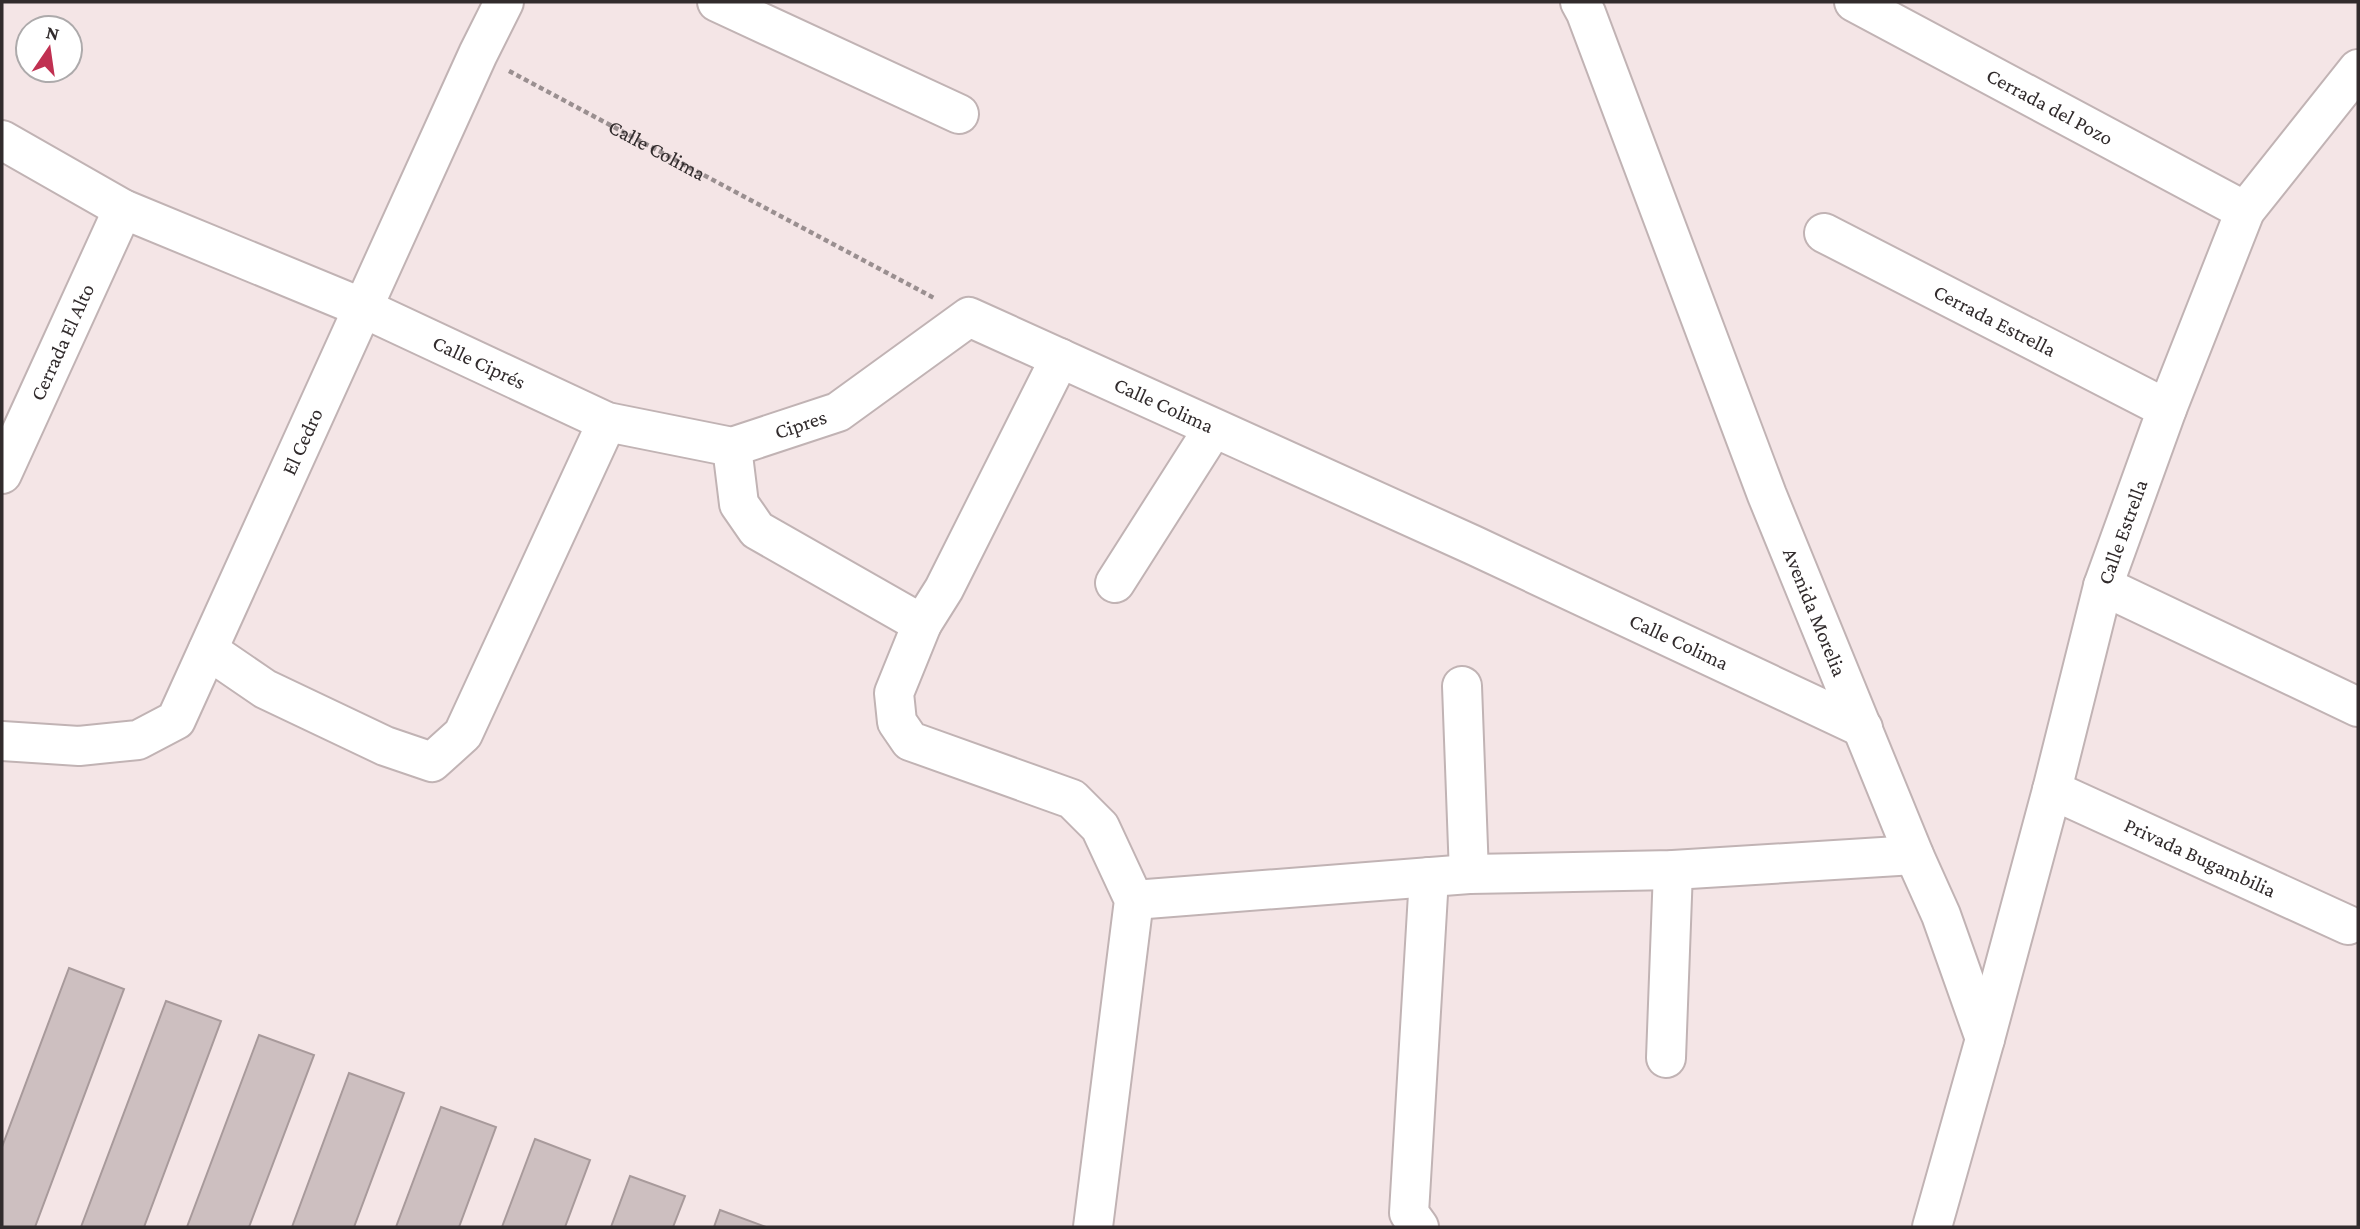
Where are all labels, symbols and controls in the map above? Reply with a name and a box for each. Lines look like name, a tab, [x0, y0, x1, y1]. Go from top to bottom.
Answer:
north arrow	[14, 14, 84, 84]
text: N	[44, 21, 61, 45]
street label: Cerrada del Pozo	[1982, 63, 2117, 150]
street label: Calle Colima	[605, 114, 710, 186]
street label: Cerrada Estrella	[1930, 279, 2060, 362]
street label: Cerrada El Alto	[25, 280, 99, 404]
street label: Calle Ciprés	[429, 330, 529, 394]
street label: Calle Colima	[1110, 372, 1218, 438]
street label: El Cedro	[277, 404, 328, 479]
street label: Cipres	[772, 405, 830, 444]
street label: Calle Estrella	[2093, 476, 2153, 588]
street label: Avenida Morelia	[1778, 544, 1852, 680]
street label: Calle Colima	[1626, 608, 1733, 675]
street label: Privada Bugambilia	[2121, 813, 2280, 903]

